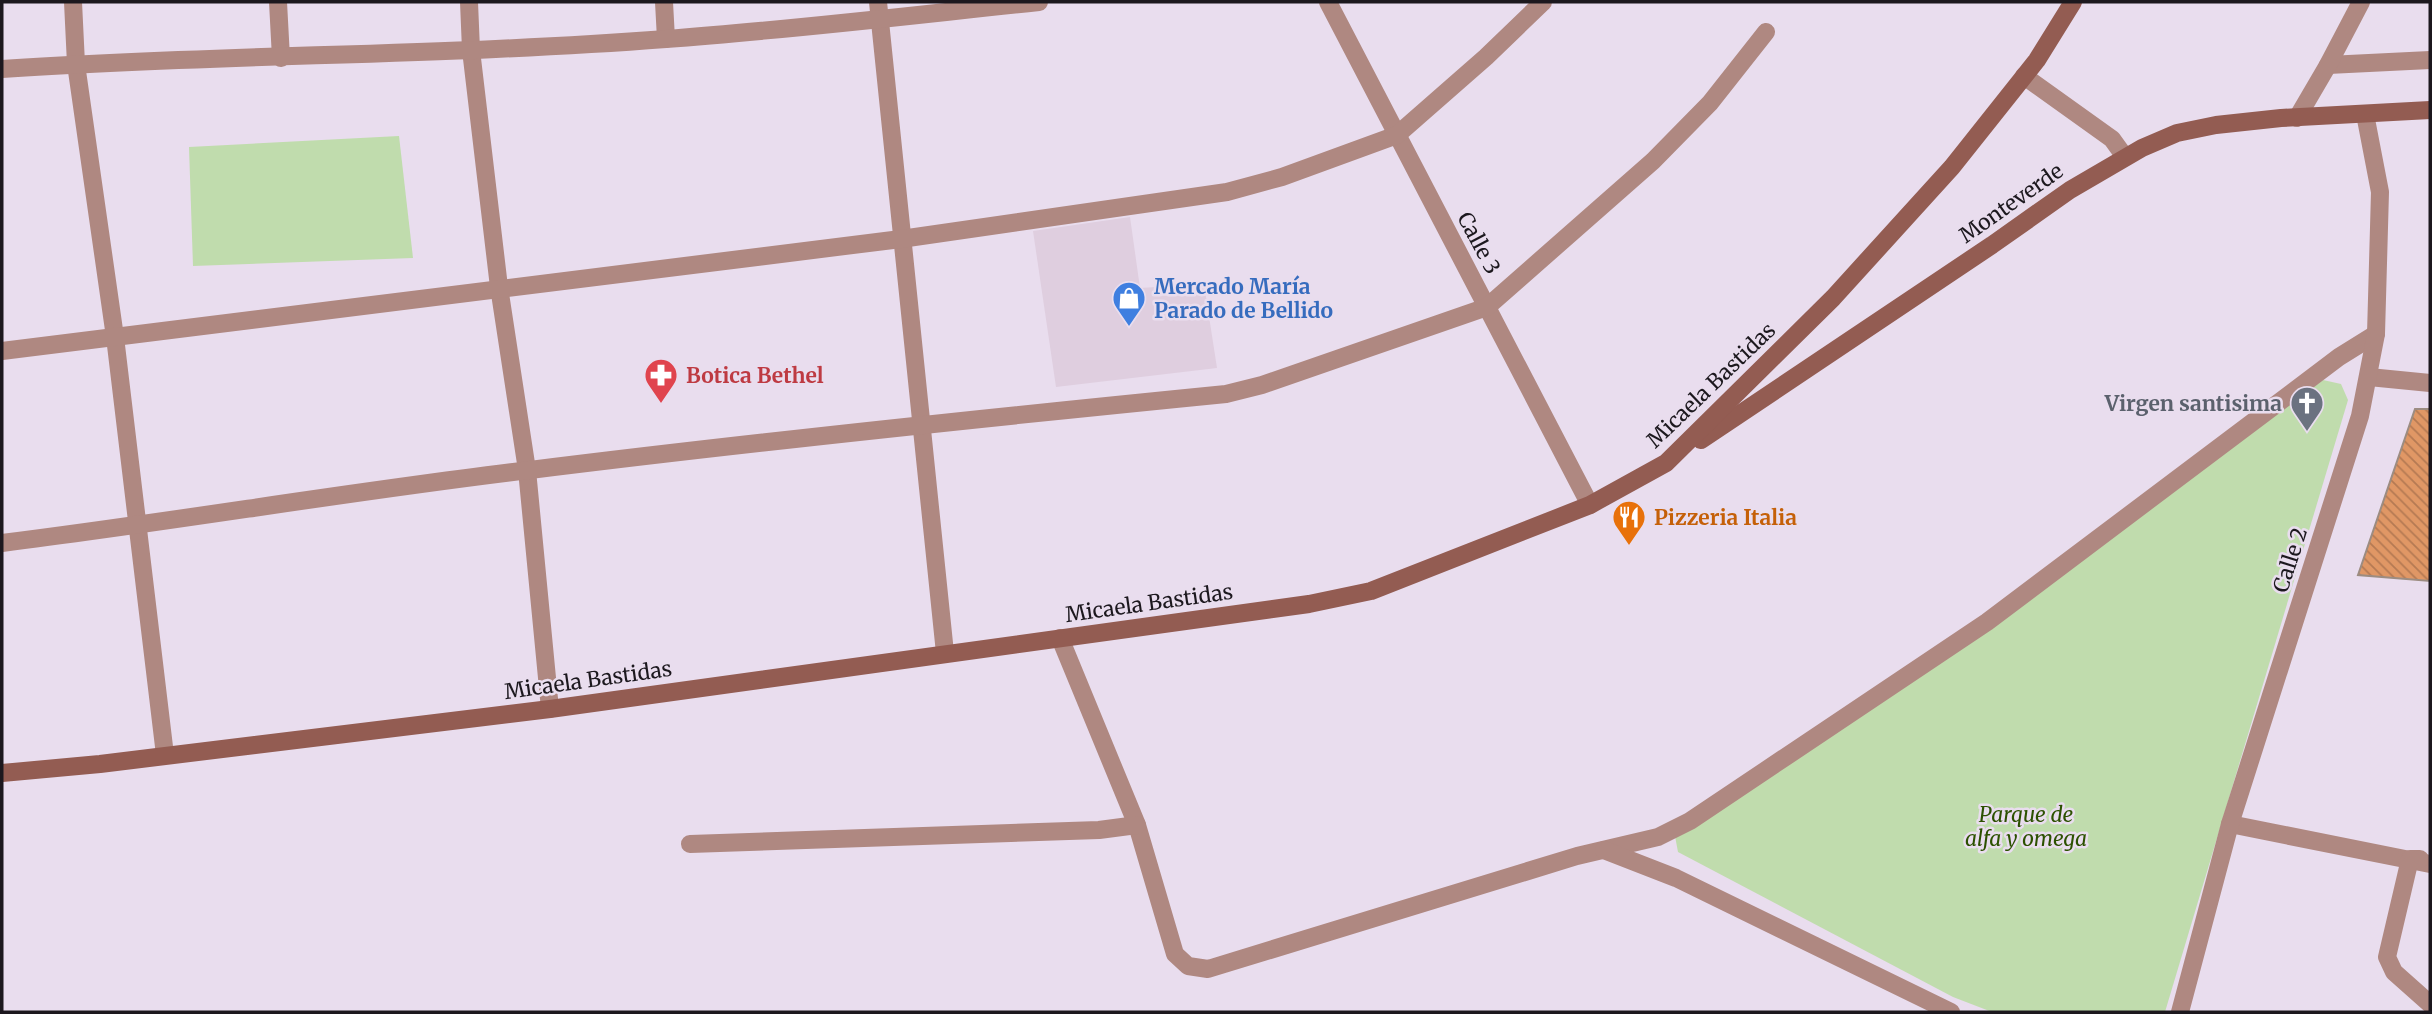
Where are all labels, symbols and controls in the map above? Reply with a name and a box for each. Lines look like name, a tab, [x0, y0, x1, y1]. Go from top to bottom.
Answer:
street label: Monteverde	[1954, 157, 2068, 249]
street label: Calle 3	[1452, 207, 1506, 279]
place label: Mercado María Parado de Bellido	[1154, 273, 1333, 324]
shop icon: Mercado María Parado de Bellido	[1110, 279, 1148, 328]
street label: Micaela Bastidas	[1641, 317, 1781, 453]
pharmacy icon: Botica Bethel	[642, 356, 680, 405]
place label: Botica Bethel	[686, 362, 824, 389]
church icon: Virgen santisima	[2288, 384, 2326, 433]
place label: Virgen santisima	[2104, 390, 2282, 417]
restaurant icon: Pizzeria Italia	[1610, 498, 1648, 547]
place label: Pizzeria Italia	[1654, 504, 1797, 531]
street label: Calle 2	[2267, 524, 2313, 596]
street label: Micaela Bastidas	[1064, 578, 1234, 628]
street label: Micaela Bastidas	[503, 655, 673, 705]
park label: Parque de alfa y omega	[1965, 801, 2087, 852]

